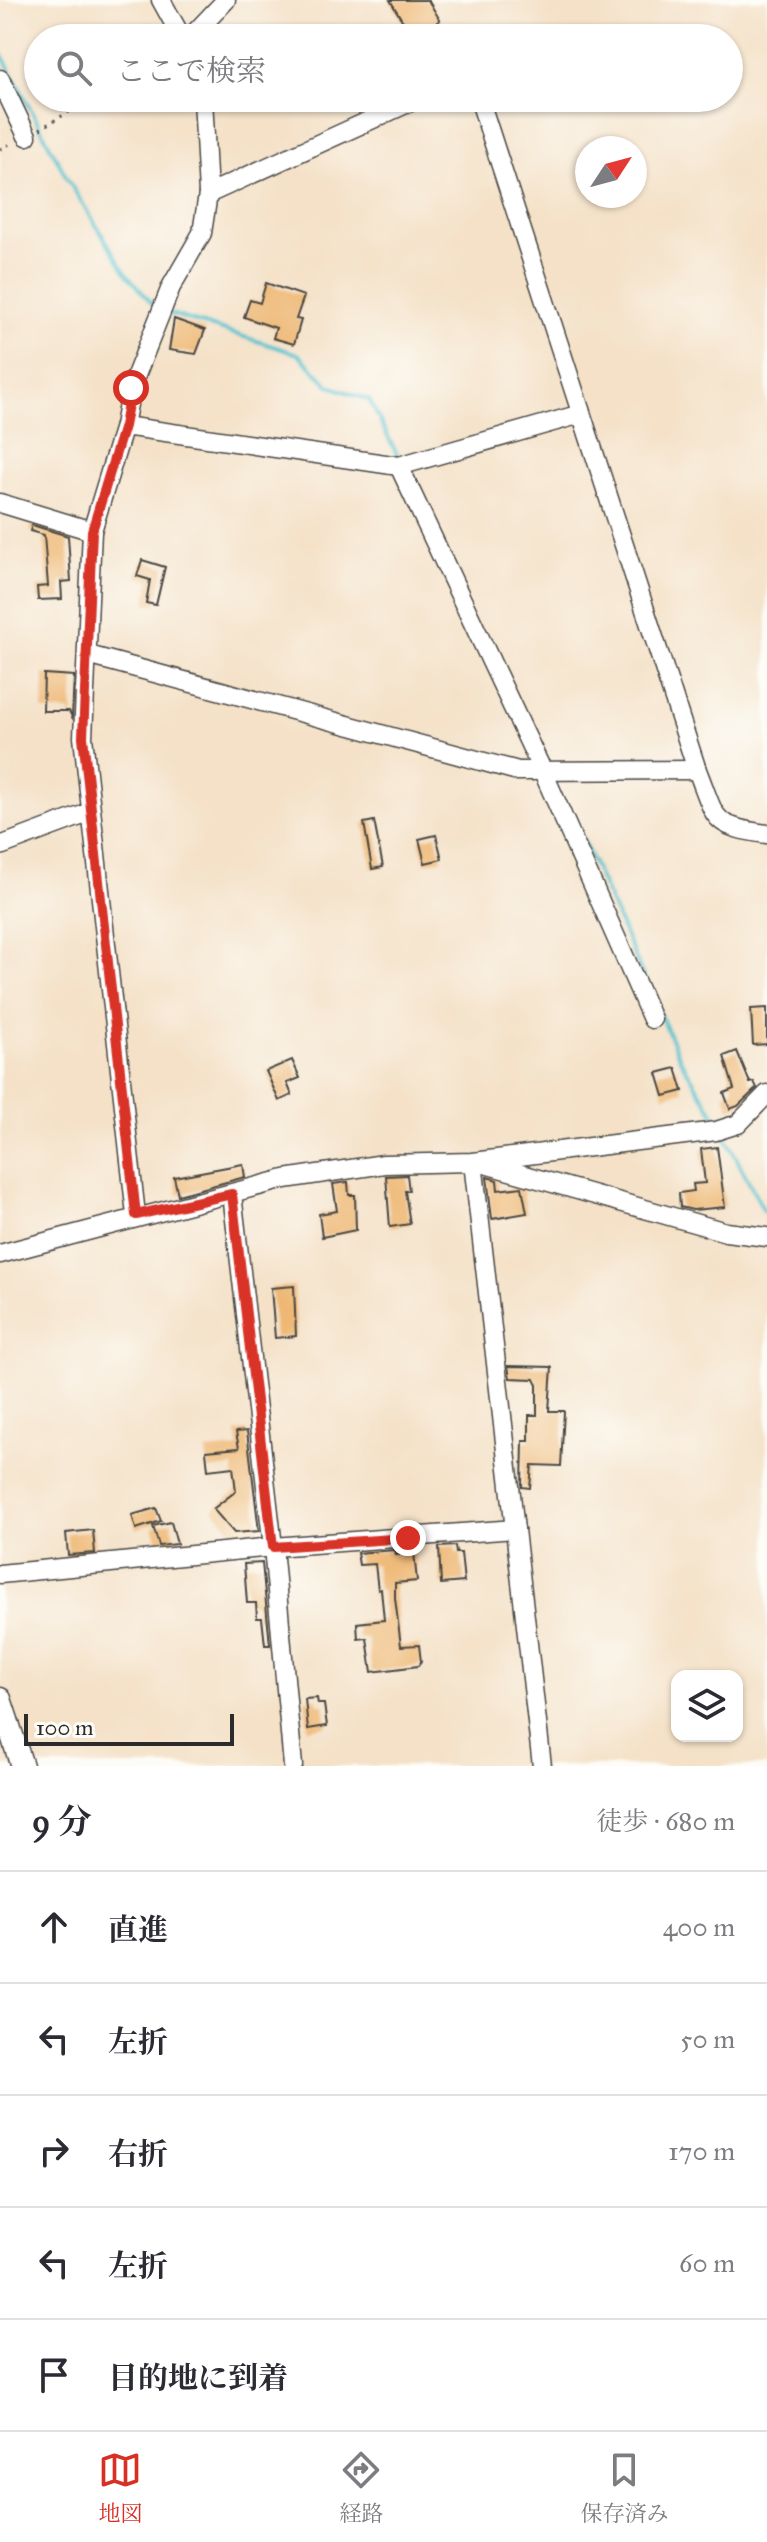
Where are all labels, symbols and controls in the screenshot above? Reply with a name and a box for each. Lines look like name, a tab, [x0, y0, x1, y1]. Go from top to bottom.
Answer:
search box	[24, 24, 743, 112]
icon: search	[52, 46, 96, 90]
text: ここで検索	[116, 53, 266, 89]
north arrow	[575, 136, 647, 208]
route start	[113, 370, 149, 406]
route end	[390, 1520, 426, 1556]
map controls	[671, 1670, 743, 1742]
button: layers	[671, 1670, 743, 1742]
scale bar	[24, 1710, 234, 1746]
text: 100 m	[36, 1714, 93, 1741]
text: 9 分	[32, 1801, 92, 1842]
text: 徒歩 · 680 m	[596, 1805, 735, 1837]
icon: ahead	[32, 1905, 76, 1949]
text: 400 m	[663, 1911, 735, 1943]
text: 直進	[108, 1912, 168, 1948]
icon: left	[32, 2017, 76, 2061]
text: 50 m	[680, 2023, 735, 2055]
text: 左折	[108, 2024, 168, 2060]
icon: right	[32, 2129, 76, 2173]
text: 170 m	[668, 2135, 735, 2167]
text: 右折	[108, 2136, 168, 2172]
icon: left	[32, 2241, 76, 2285]
text: 60 m	[679, 2247, 735, 2279]
text: 左折	[108, 2248, 168, 2284]
icon: arrive	[32, 2353, 76, 2397]
text: 目的地に到着	[108, 2360, 288, 2396]
tab: 地図	[98, 2448, 143, 2527]
tab: 経路	[339, 2448, 384, 2527]
tab: 保存済み	[580, 2448, 669, 2527]

